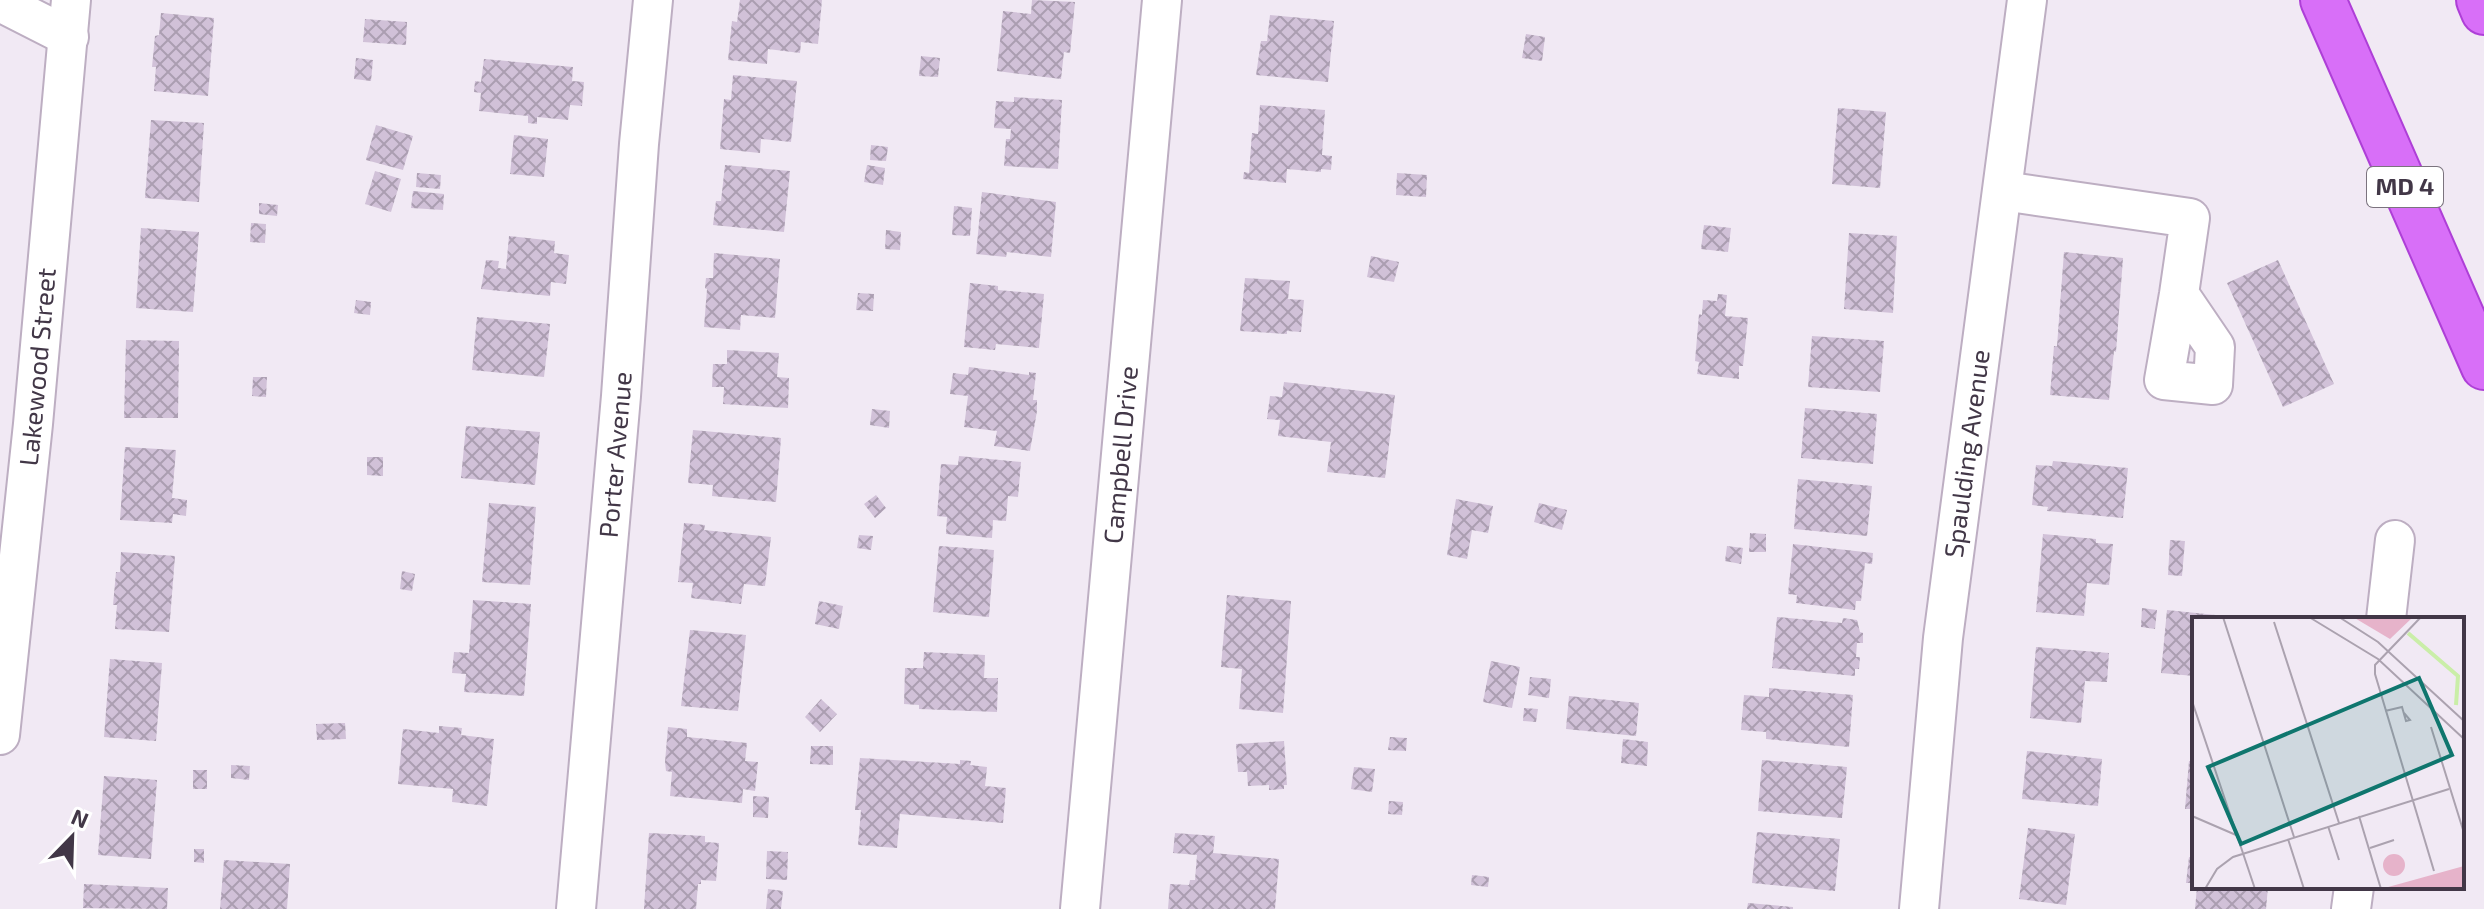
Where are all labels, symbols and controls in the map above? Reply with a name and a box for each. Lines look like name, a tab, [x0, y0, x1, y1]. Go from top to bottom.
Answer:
road number: MD 4	[2367, 167, 2443, 207]
street label: Lakewood Street	[12, 267, 61, 467]
street label: Spaulding Avenue	[1937, 347, 1995, 560]
street label: Campbell Drive	[1096, 365, 1143, 545]
street label: Porter Avenue	[592, 371, 637, 539]
inset map	[2192, 617, 2464, 889]
north arrow	[32, 797, 112, 877]
text: N	[68, 803, 93, 833]

